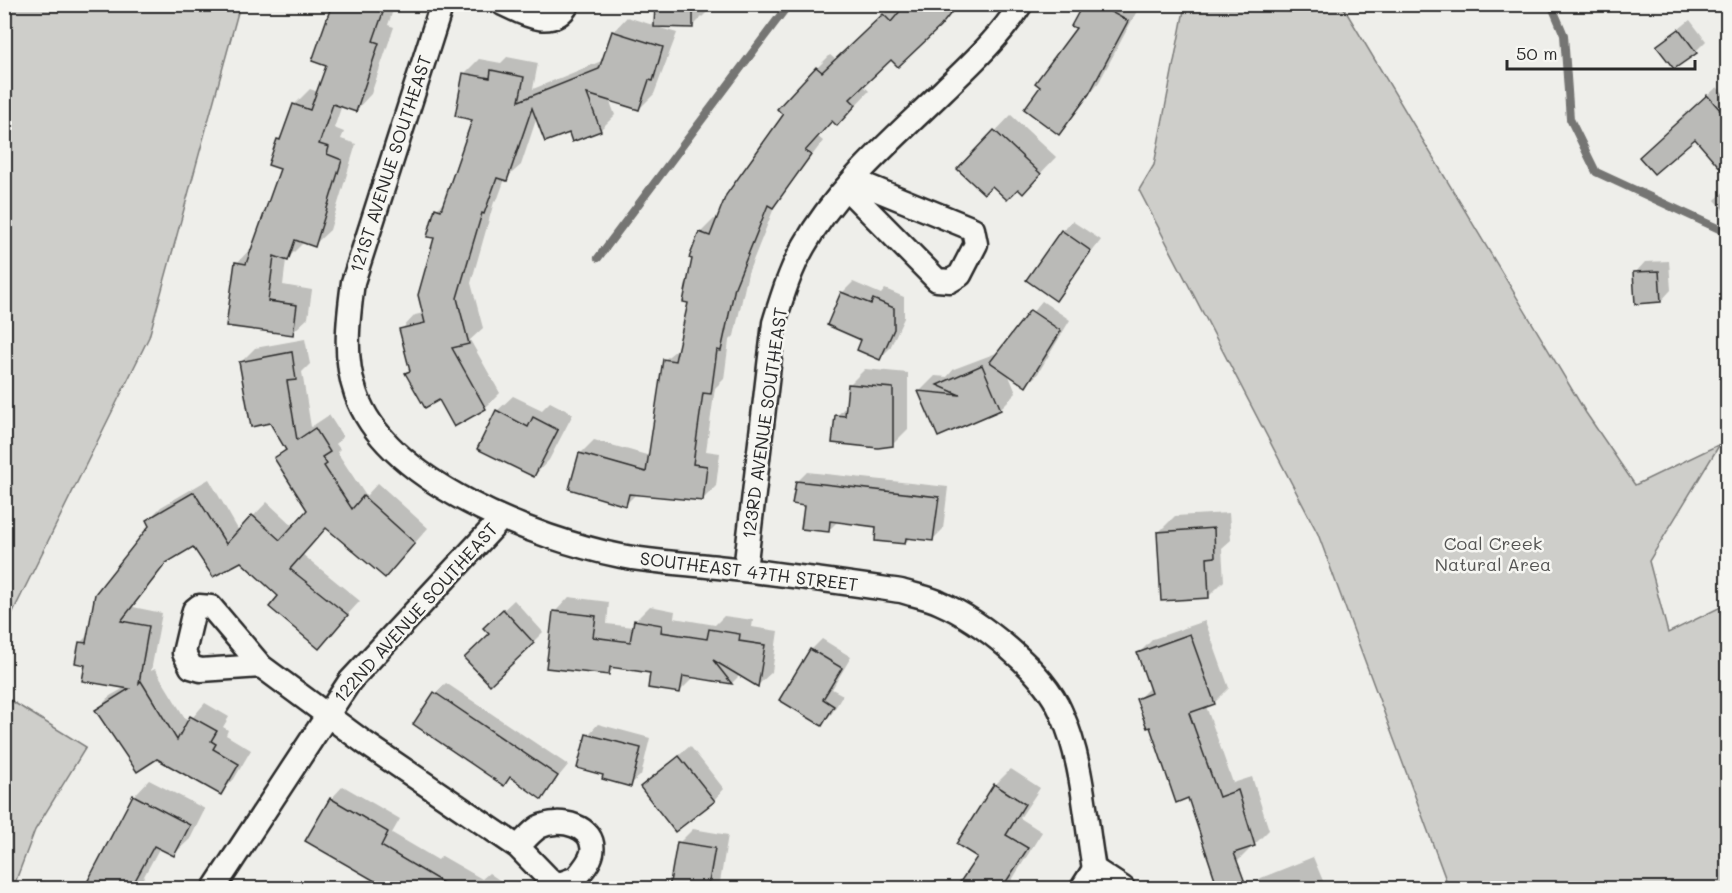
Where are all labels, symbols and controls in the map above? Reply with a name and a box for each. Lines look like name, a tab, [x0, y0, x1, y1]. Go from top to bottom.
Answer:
scale bar	[1507, 33, 1694, 71]
text: 50 m	[1516, 41, 1558, 65]
street label: 121ST AVENUE SOUTHEAST	[344, 52, 437, 275]
street label: 123RD AVENUE SOUTHEAST	[736, 306, 792, 540]
street label: 122ND AVENUE SOUTHEAST	[328, 517, 503, 708]
park label: Coal Creek Natural Area	[1435, 531, 1551, 576]
street label: SOUTHEAST 47TH STREET	[639, 546, 860, 596]

